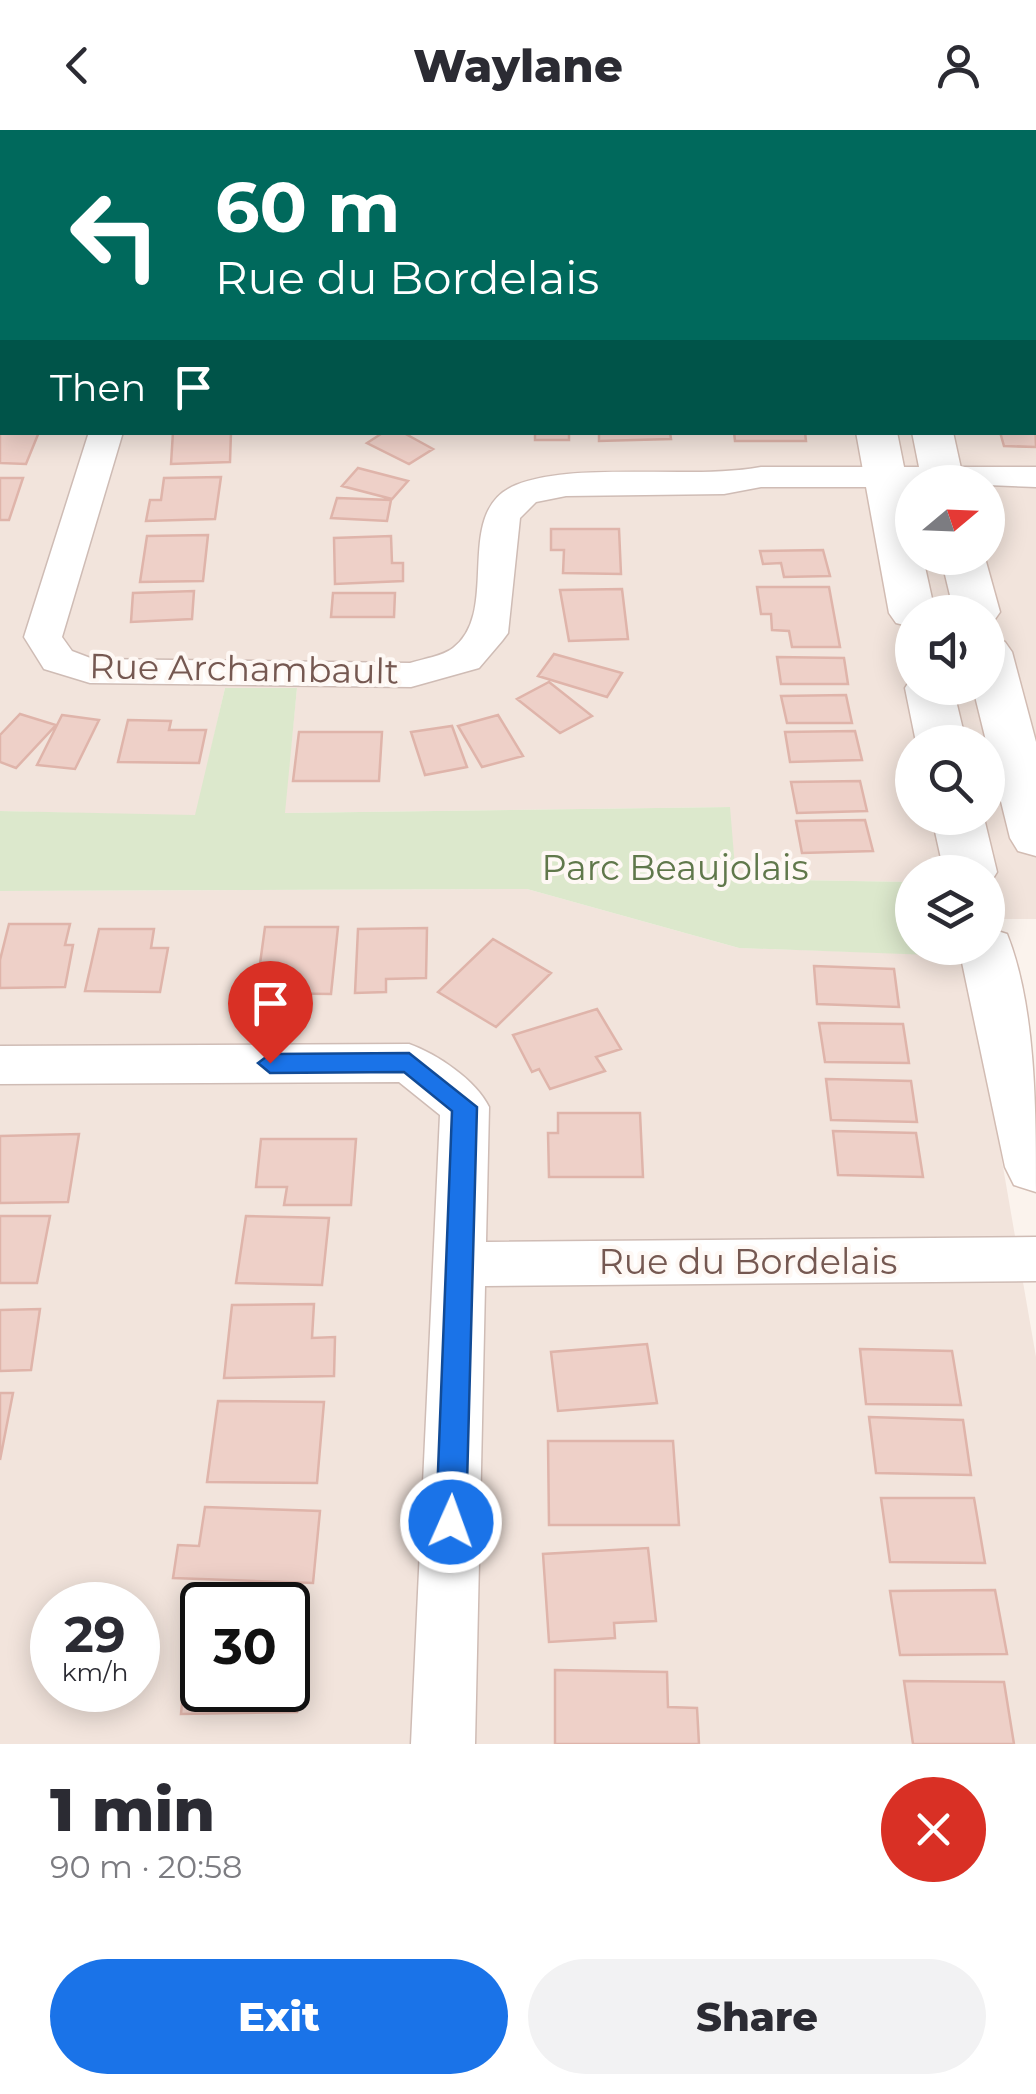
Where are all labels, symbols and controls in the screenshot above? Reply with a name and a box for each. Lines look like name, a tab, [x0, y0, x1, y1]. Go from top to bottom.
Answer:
icon: back	[50, 38, 105, 93]
text: Waylane	[413, 38, 623, 93]
icon: person	[931, 38, 986, 93]
text: 60 m	[215, 164, 400, 250]
icon: left	[50, 170, 180, 300]
text: Rue du Bordelais	[215, 250, 599, 305]
icon: arrive	[166, 360, 221, 415]
text: Then	[50, 364, 146, 411]
north arrow	[895, 465, 1005, 575]
map controls	[895, 465, 1005, 965]
button: sound	[895, 595, 1005, 705]
street label: Rue Archambault	[89, 644, 399, 693]
button: search	[895, 725, 1005, 835]
park label: Parc Beaujolais	[542, 846, 809, 889]
button: layers	[895, 855, 1005, 965]
pin	[228, 961, 313, 1064]
icon: arrive	[243, 976, 298, 1031]
street label: Rue du Bordelais	[599, 1240, 897, 1283]
position arrow	[399, 1470, 503, 1574]
speed limit sign: 30	[180, 1582, 310, 1712]
text: 29	[64, 1604, 126, 1665]
text: km/h	[62, 1657, 128, 1687]
text: 1 min	[50, 1773, 215, 1846]
button: close	[881, 1777, 986, 1882]
text: 90 m · 20:58	[50, 1847, 242, 1886]
button: Exit	[50, 1959, 508, 2074]
button: Share	[528, 1959, 986, 2074]

